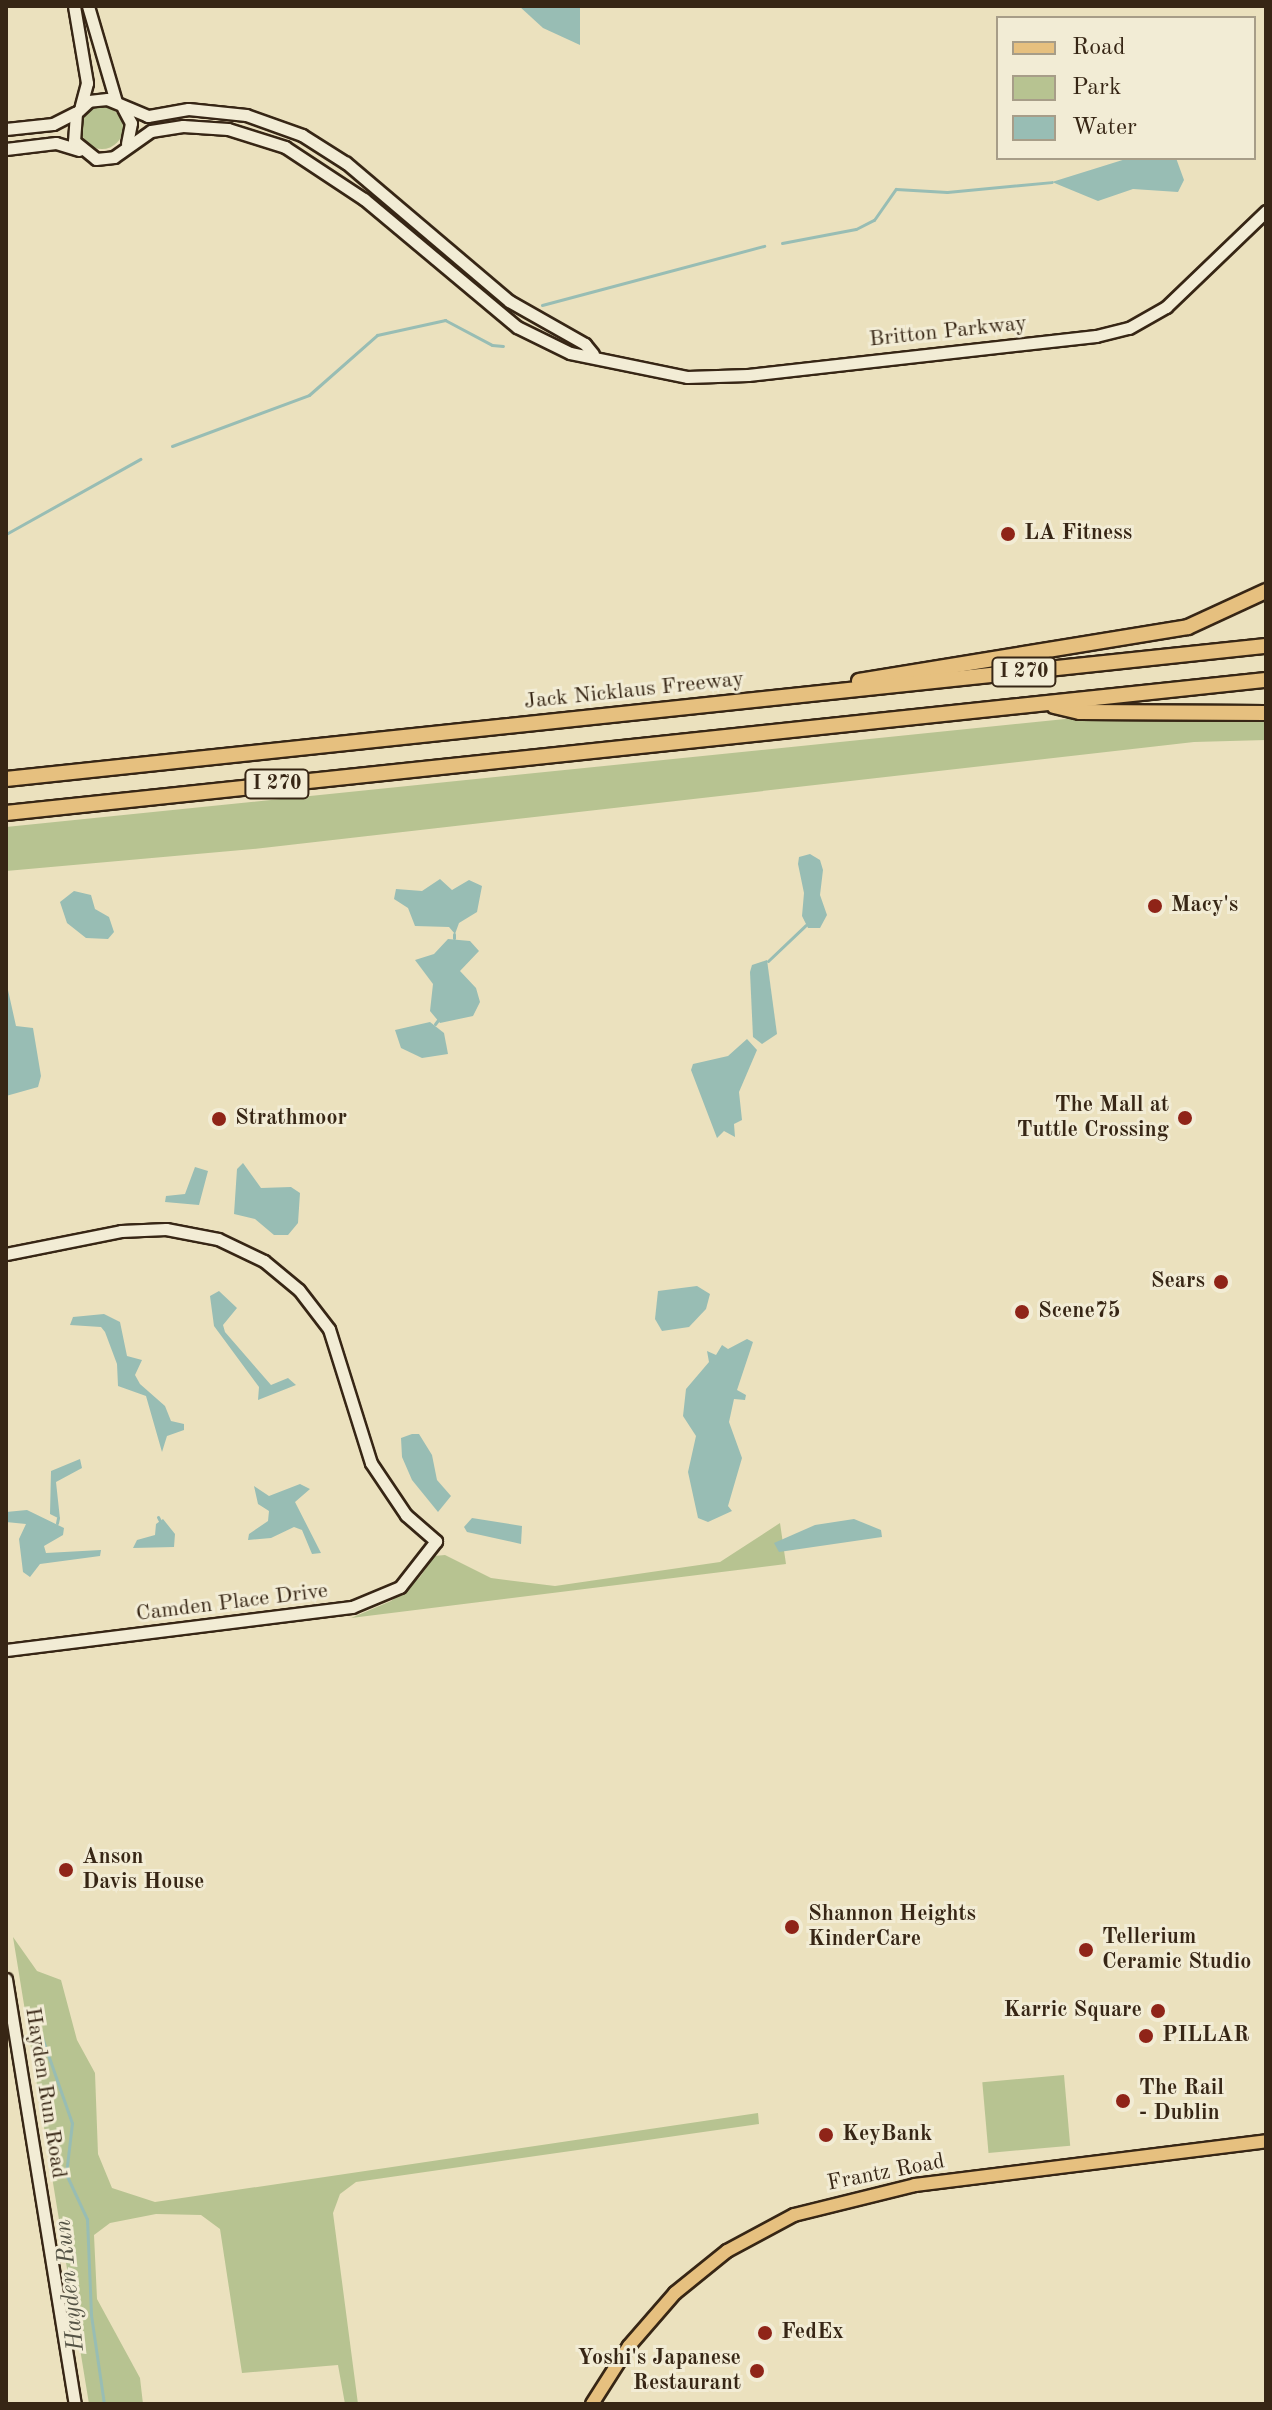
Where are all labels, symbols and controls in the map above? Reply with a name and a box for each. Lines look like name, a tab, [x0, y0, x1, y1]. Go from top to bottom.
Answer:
legend	[996, 16, 1256, 160]
text: Road	[1072, 36, 1125, 60]
text: Park	[1072, 76, 1121, 100]
text: Water	[1072, 116, 1137, 140]
street label: Britton Parkway	[868, 311, 1028, 353]
place label: LA Fitness	[1024, 521, 1132, 547]
marker: LA Fitness	[999, 525, 1017, 543]
road number: I 270	[990, 656, 1058, 688]
street label: Jack Nicklaus Freeway	[523, 666, 745, 716]
road number: I 270	[243, 768, 311, 800]
place label: Macy's	[1171, 893, 1238, 919]
marker: Macy's	[1146, 897, 1164, 915]
place label: The Mall at Tuttle Crossing	[1017, 1092, 1169, 1144]
place label: Strathmoor	[235, 1106, 347, 1132]
marker: The Mall at Tuttle Crossing	[1176, 1109, 1194, 1127]
marker: Strathmoor	[210, 1110, 228, 1128]
place label: Sears	[1151, 1269, 1205, 1295]
marker: Sears	[1212, 1273, 1230, 1291]
place label: Scene75	[1038, 1299, 1120, 1325]
marker: Scene75	[1013, 1303, 1031, 1321]
street label: Camden Place Drive	[135, 1578, 329, 1628]
place label: Anson Davis House	[82, 1844, 204, 1896]
marker: Anson Davis House	[57, 1861, 75, 1879]
place label: Shannon Heights KinderCare	[808, 1901, 976, 1952]
marker: Shannon Heights KinderCare	[783, 1918, 801, 1936]
place label: Tellerium Ceramic Studio	[1102, 1924, 1251, 1976]
marker: Tellerium Ceramic Studio	[1077, 1941, 1095, 1959]
place label: Karric Square	[1003, 1998, 1142, 2024]
marker: Karric Square	[1149, 2002, 1167, 2020]
street label: Hayden Run Road	[18, 2006, 72, 2180]
place label: PILLAR	[1162, 2023, 1249, 2049]
marker: PILLAR	[1137, 2027, 1155, 2045]
place label: The Rail - Dublin	[1139, 2075, 1224, 2126]
marker: The Rail - Dublin	[1114, 2092, 1132, 2110]
place label: KeyBank	[842, 2122, 932, 2148]
marker: KeyBank	[817, 2126, 835, 2144]
street label: Frantz Road	[825, 2149, 947, 2197]
water label: Hayden Run	[50, 2218, 92, 2352]
place label: FedEx	[781, 2320, 844, 2346]
marker: FedEx	[756, 2324, 774, 2342]
place label: Yoshi's Japanese Restaurant	[577, 2345, 741, 2396]
marker: Yoshi's Japanese Restaurant	[748, 2362, 766, 2380]

